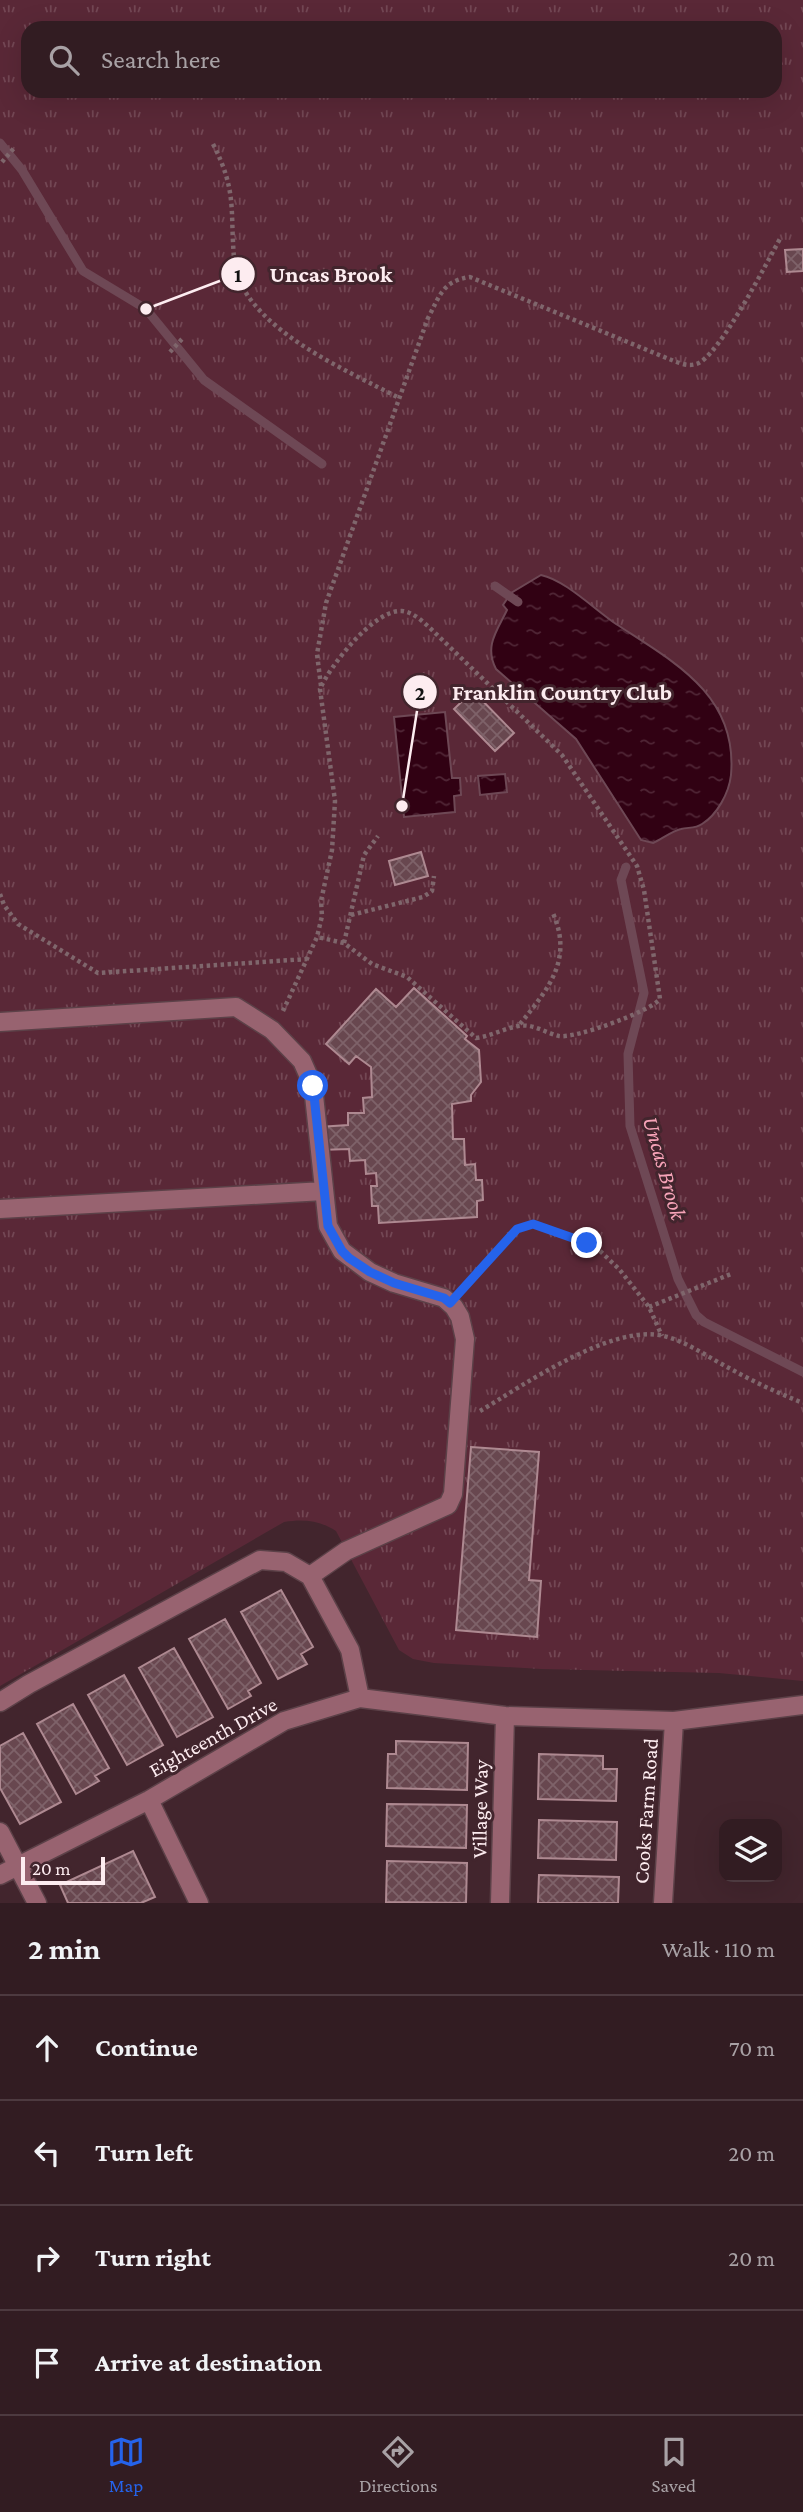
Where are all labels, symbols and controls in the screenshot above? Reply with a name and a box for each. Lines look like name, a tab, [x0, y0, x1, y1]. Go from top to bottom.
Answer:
search box	[21, 21, 782, 98]
icon: search	[45, 41, 83, 79]
text: Search here	[101, 45, 220, 74]
callout: Uncas Brook	[221, 252, 407, 296]
text: Uncas Brook	[270, 261, 393, 287]
text: 1	[234, 263, 242, 287]
callout: Franklin Country Club	[403, 670, 686, 714]
text: Franklin Country Club	[452, 679, 672, 705]
text: 2	[415, 681, 426, 705]
route start	[297, 1070, 328, 1101]
water label: Uncas Brook	[638, 1113, 692, 1224]
route end	[571, 1227, 602, 1258]
street label: Eighteenth Drive	[145, 1692, 281, 1782]
street label: Cooks Farm Road	[629, 1737, 663, 1885]
street label: Village Way	[467, 1759, 493, 1859]
map controls	[719, 1819, 782, 1882]
button: layers	[719, 1819, 782, 1882]
scale bar	[21, 1854, 105, 1886]
text: 20 m	[32, 1858, 71, 1879]
text: 2 min	[28, 1932, 100, 1965]
text: Walk · 110 m	[662, 1936, 775, 1962]
icon: ahead	[28, 2029, 66, 2067]
text: Continue	[95, 2033, 198, 2062]
text: 70 m	[729, 2035, 775, 2061]
icon: left	[28, 2134, 66, 2172]
text: Turn left	[95, 2138, 193, 2167]
text: 20 m	[728, 2140, 775, 2166]
icon: right	[28, 2239, 66, 2277]
text: Turn right	[95, 2243, 211, 2272]
text: 20 m	[728, 2245, 775, 2271]
icon: arrive	[28, 2344, 66, 2382]
text: Arrive at destination	[95, 2348, 322, 2377]
tab: Map	[107, 2433, 145, 2496]
tab: Directions	[359, 2433, 438, 2496]
tab: Saved	[651, 2433, 696, 2496]

